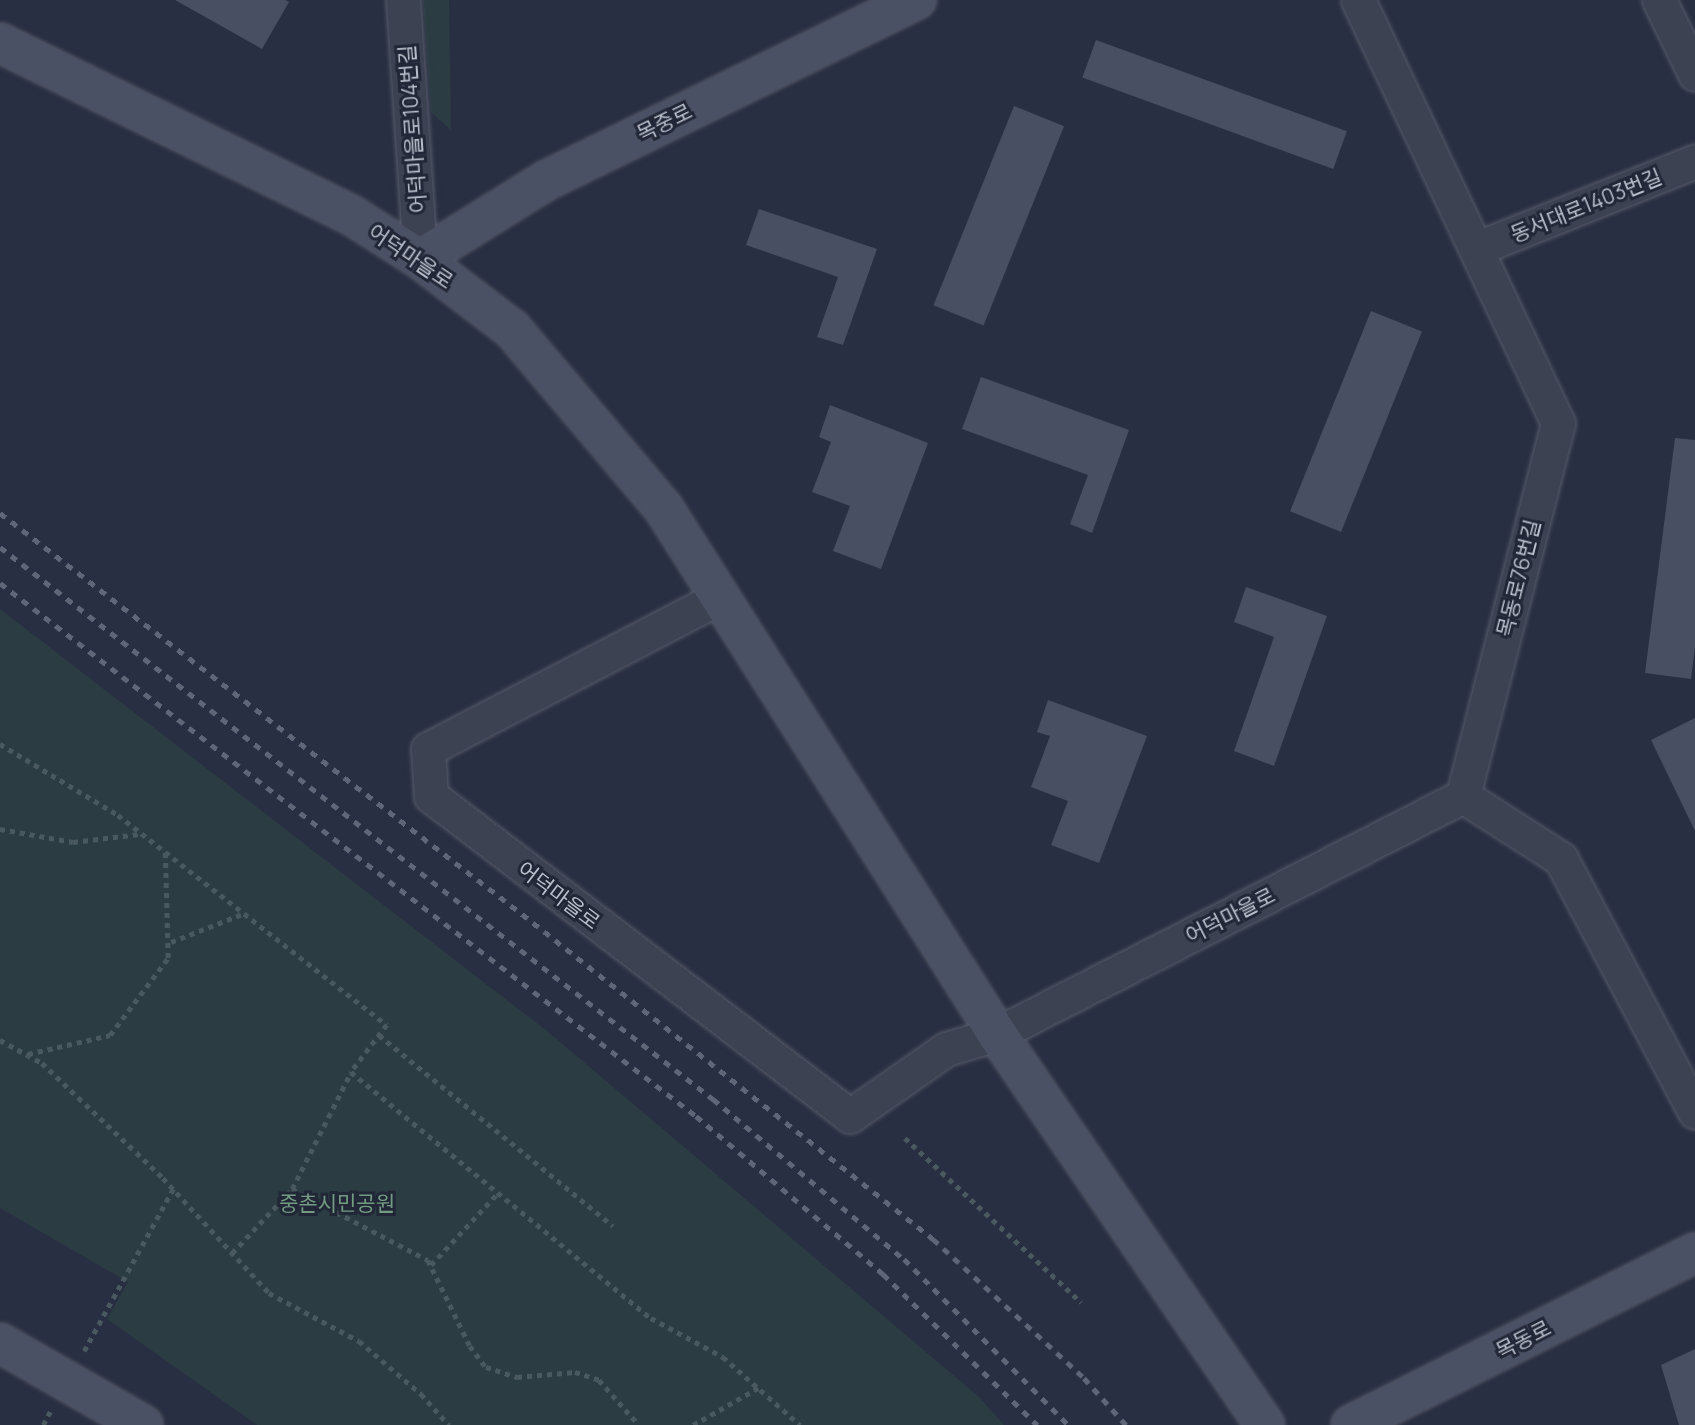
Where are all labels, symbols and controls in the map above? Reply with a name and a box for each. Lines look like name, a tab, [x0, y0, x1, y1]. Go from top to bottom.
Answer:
street label: 어덕마을로104번길	[394, 44, 430, 214]
street label: 목중로	[632, 98, 696, 146]
street label: 동서대로1403번길	[1507, 163, 1665, 247]
street label: 어덕마을로	[364, 219, 458, 293]
street label: 목동로76번길	[1491, 517, 1545, 639]
street label: 어덕마을로	[513, 856, 605, 934]
street label: 어덕마을로	[1181, 882, 1279, 948]
park label: 중촌시민공원	[279, 1190, 395, 1216]
street label: 목동로	[1491, 1315, 1555, 1363]

